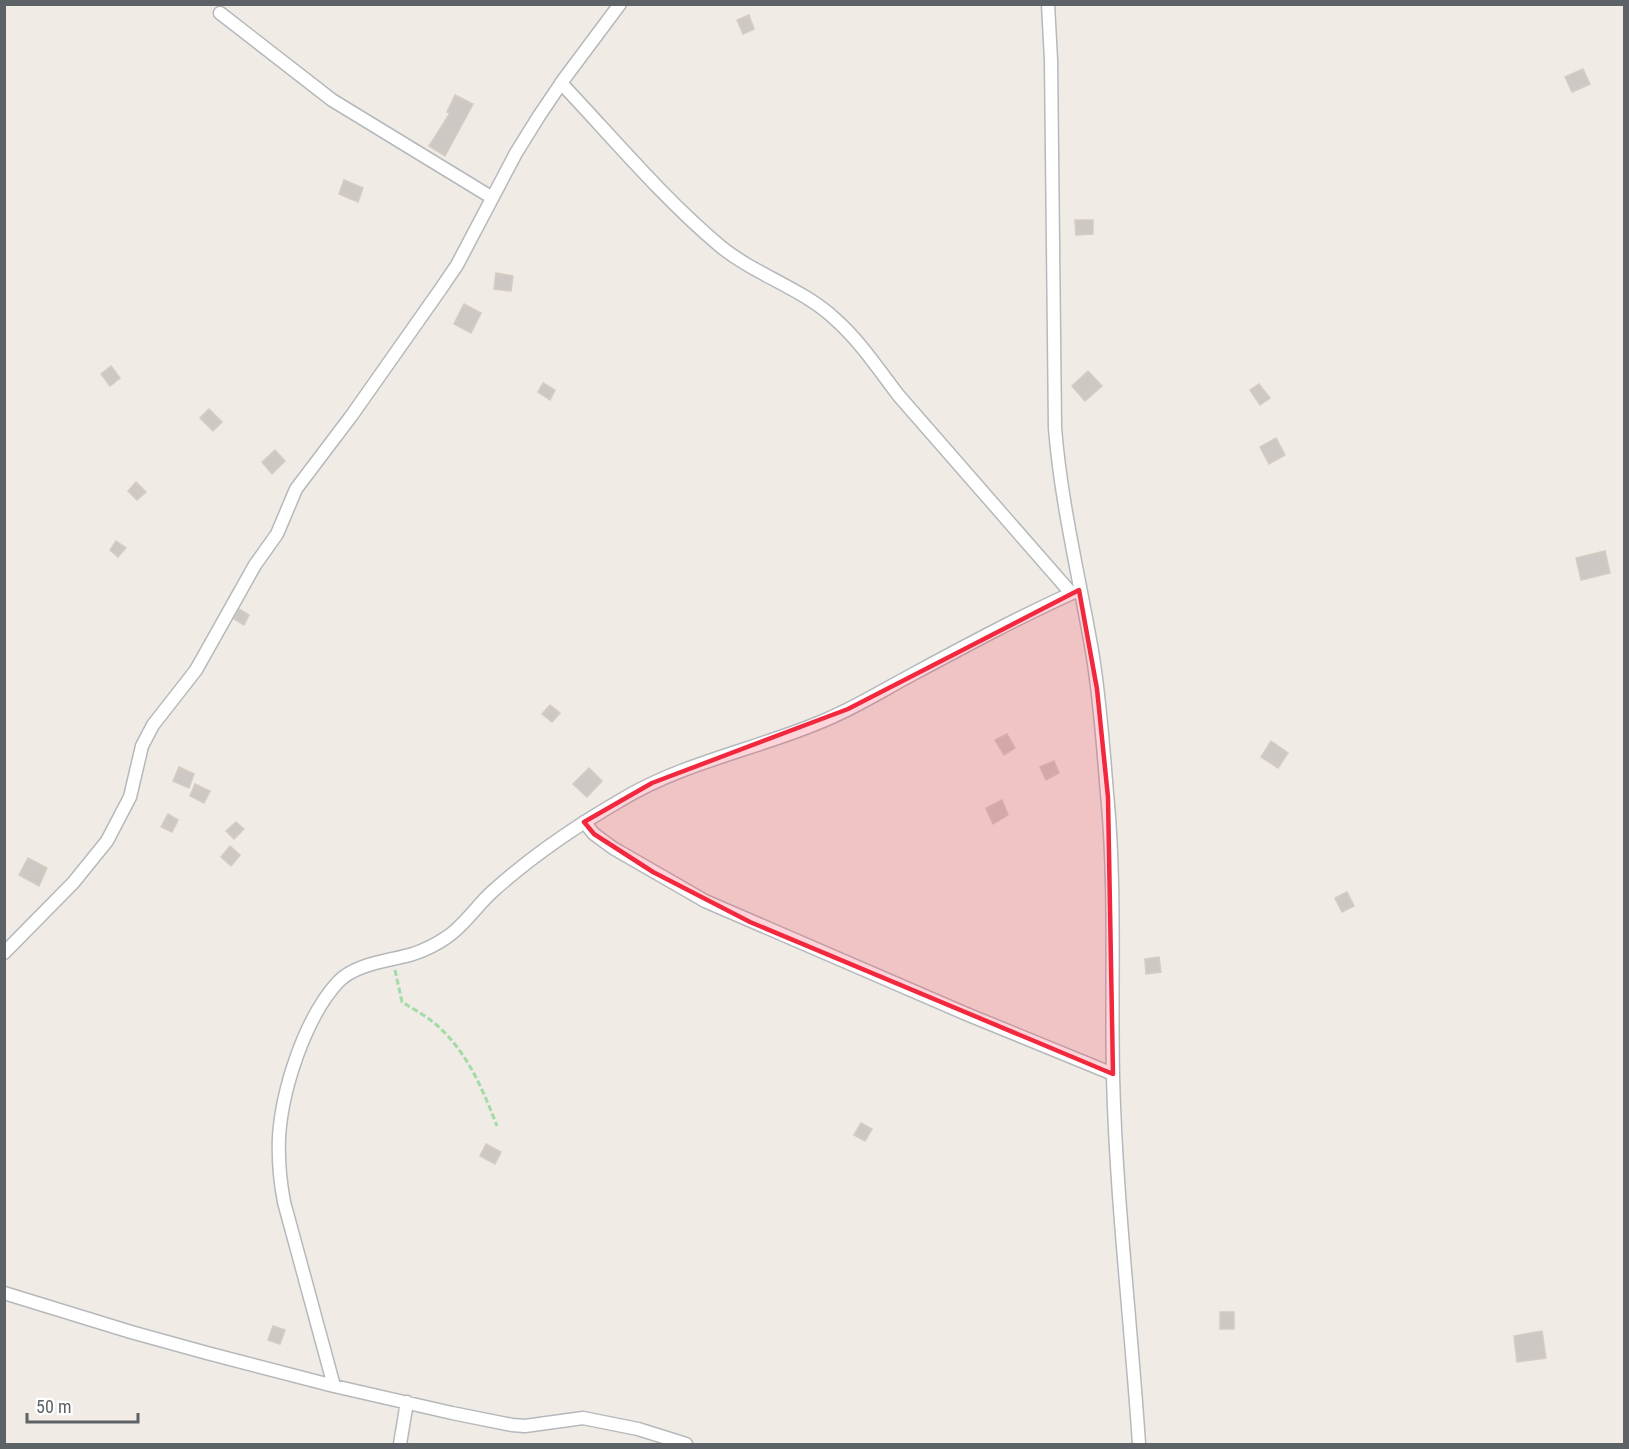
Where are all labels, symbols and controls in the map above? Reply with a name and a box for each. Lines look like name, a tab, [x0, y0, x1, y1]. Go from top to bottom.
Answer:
scale bar	[27, 1386, 138, 1424]
text: 50 m	[36, 1396, 71, 1417]

